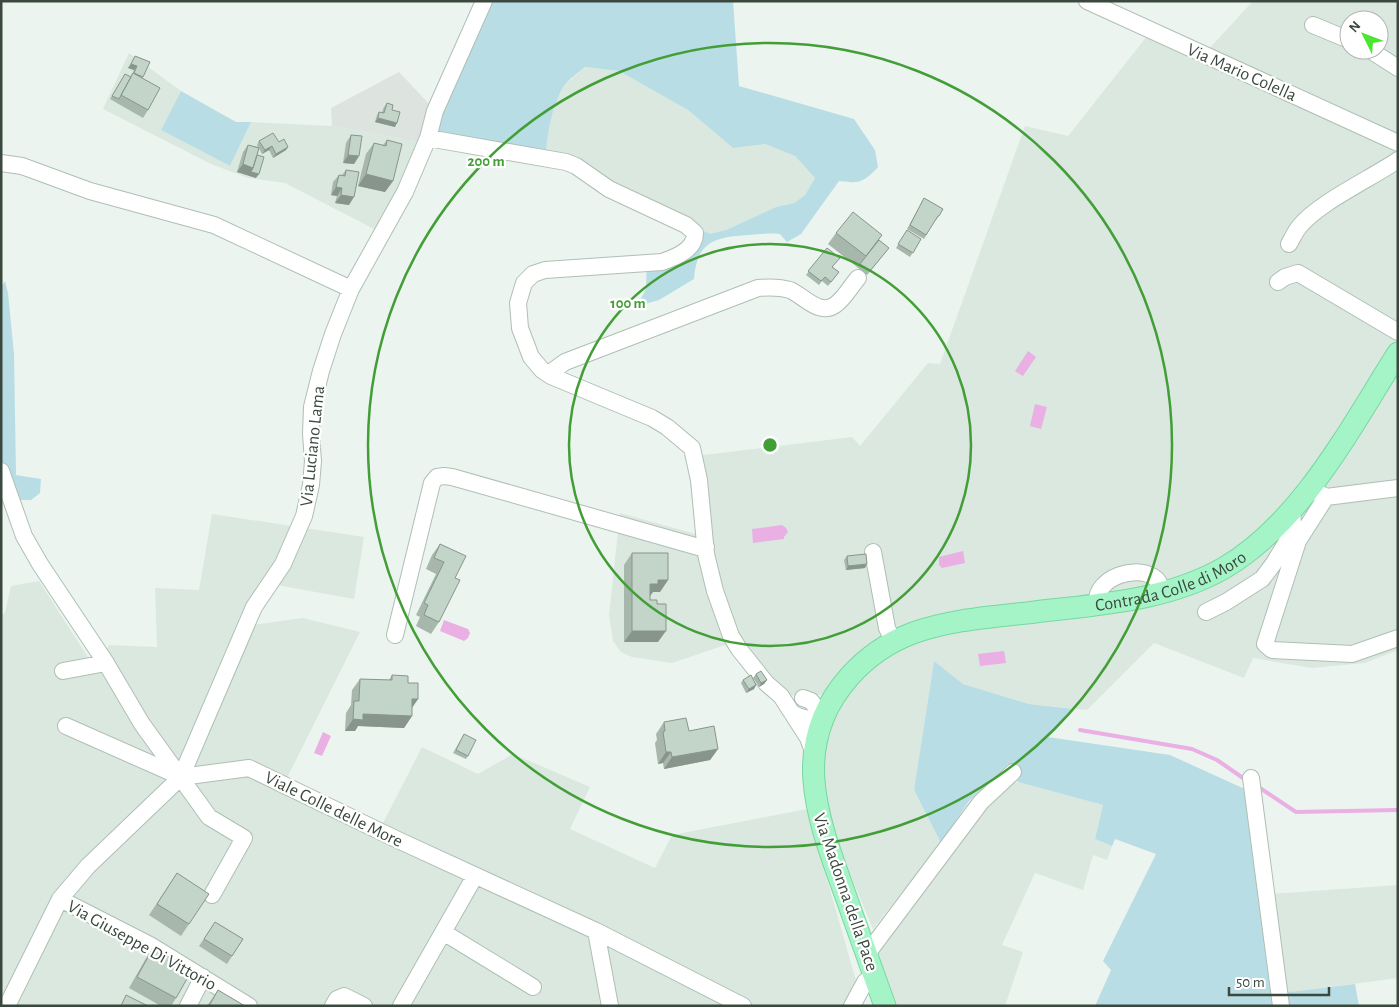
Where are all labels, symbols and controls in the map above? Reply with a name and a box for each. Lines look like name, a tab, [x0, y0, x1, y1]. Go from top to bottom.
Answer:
north arrow	[1339, 10, 1389, 60]
text: N	[1347, 19, 1364, 35]
street label: Via Mario Colella	[1184, 41, 1299, 105]
text: 200 m	[467, 154, 505, 169]
text: 100 m	[610, 296, 646, 311]
street label: Via Luciano Lama	[298, 385, 328, 507]
centre of rings	[761, 436, 779, 454]
street label: Contrada Colle di Moro	[1094, 548, 1250, 615]
street label: Viale Colle delle More	[262, 769, 405, 851]
street label: Via Madonna della Pace	[810, 811, 881, 974]
street label: Via Giuseppe Di Vittorio	[64, 898, 219, 994]
scale bar	[1229, 964, 1329, 996]
text: 50 m	[1236, 975, 1265, 990]

